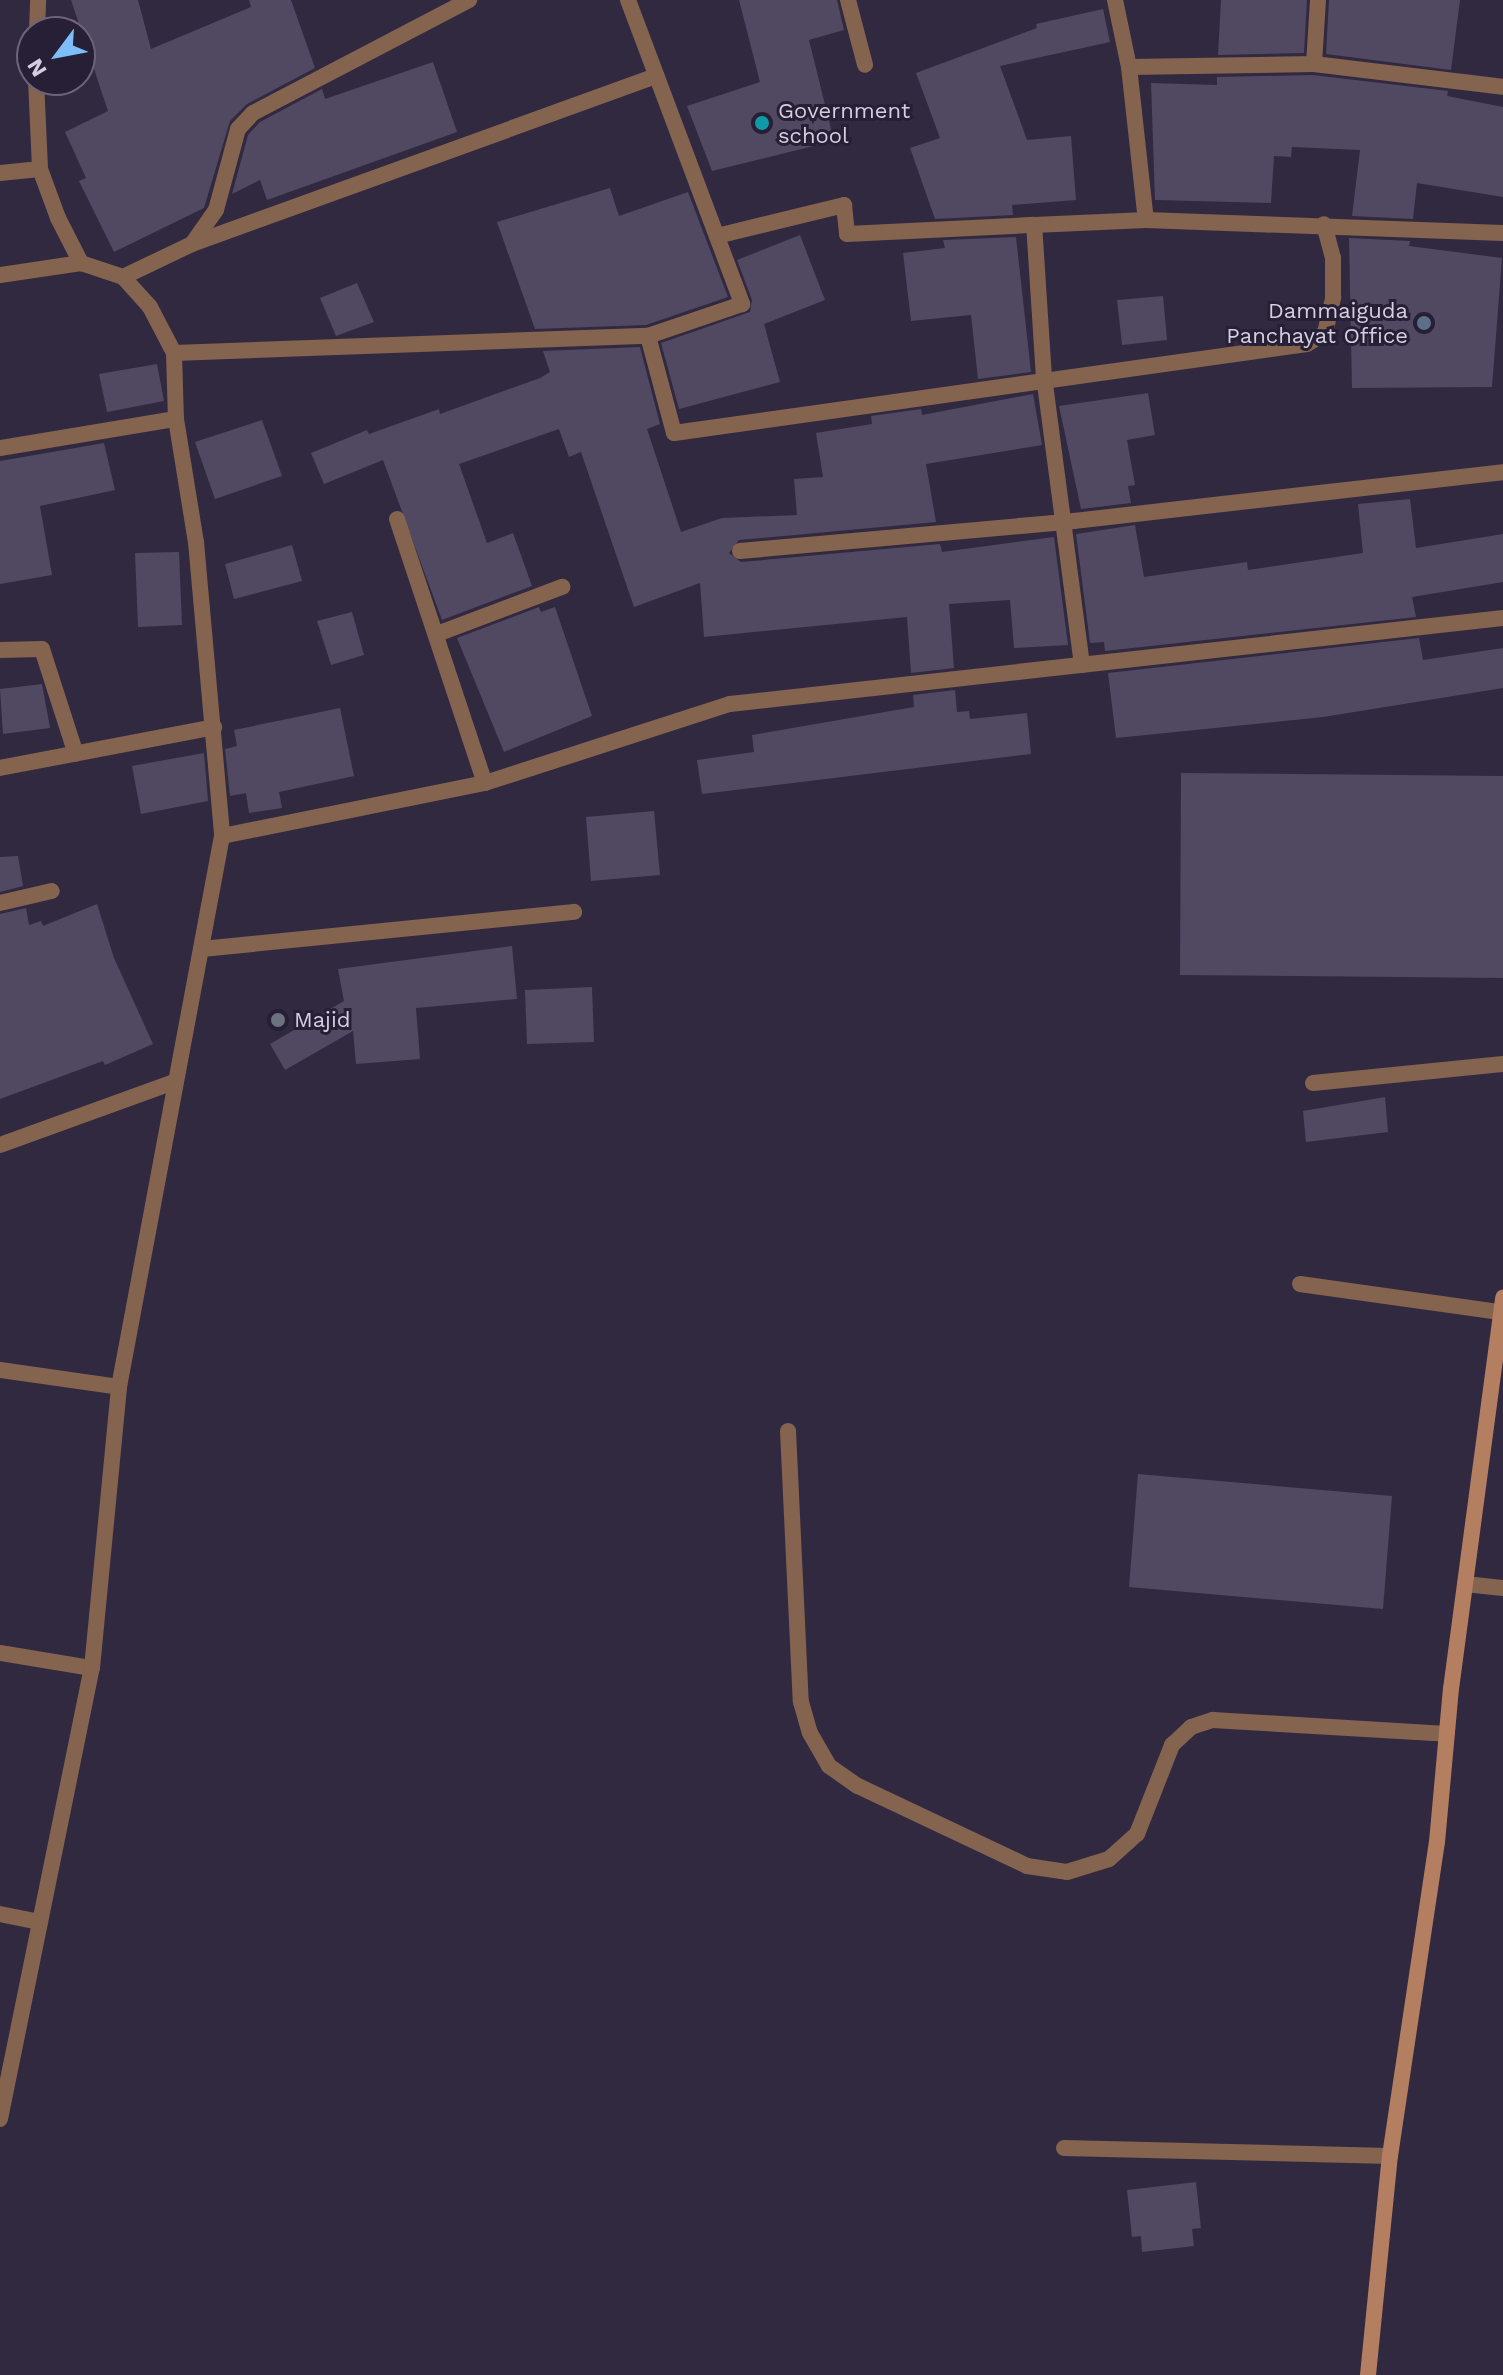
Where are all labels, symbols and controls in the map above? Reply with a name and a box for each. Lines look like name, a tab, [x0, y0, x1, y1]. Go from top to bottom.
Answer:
north arrow	[16, 16, 96, 96]
text: N	[22, 54, 52, 81]
place label: Government school	[778, 97, 910, 148]
marker: Government school	[753, 114, 771, 132]
place label: Dammaiguda Panchayat Office	[1226, 297, 1408, 348]
marker: Dammaiguda Panchayat Office	[1415, 314, 1433, 332]
place label: Majid	[294, 1007, 351, 1033]
marker: Majid	[269, 1011, 287, 1029]

